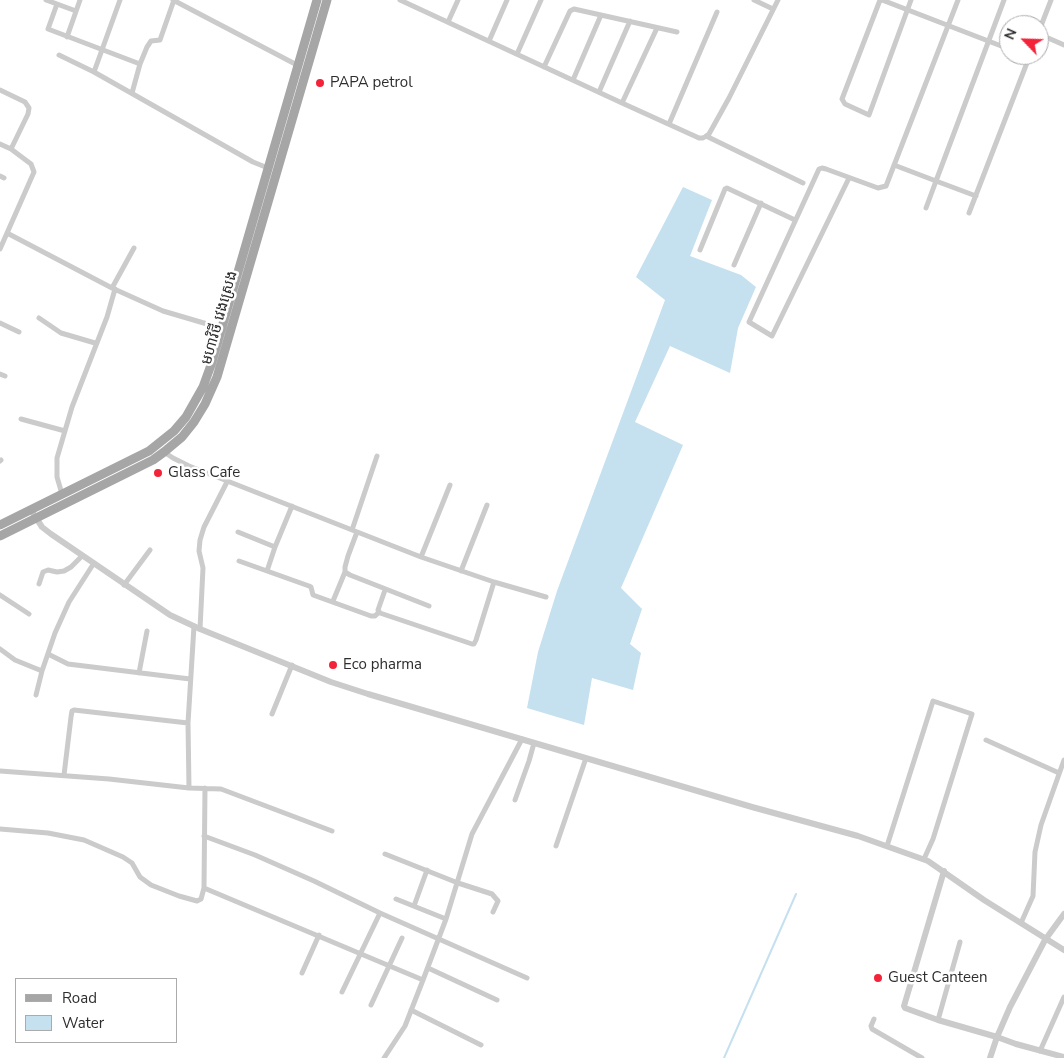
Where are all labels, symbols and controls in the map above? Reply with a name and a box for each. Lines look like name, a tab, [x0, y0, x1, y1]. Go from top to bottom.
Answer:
north arrow	[999, 15, 1049, 65]
text: N	[1000, 25, 1022, 43]
place label: PAPA petrol	[330, 74, 413, 92]
marker: PAPA petrol	[314, 77, 326, 89]
street label: មហាវិថី វេងស្រេង	[198, 269, 242, 367]
place label: Glass Cafe	[168, 464, 240, 482]
marker: Glass Cafe	[152, 467, 164, 479]
place label: Eco pharma	[343, 656, 422, 674]
marker: Eco pharma	[327, 659, 339, 671]
place label: Guest Canteen	[888, 969, 988, 987]
marker: Guest Canteen	[872, 972, 884, 984]
legend	[15, 978, 178, 1043]
text: Road	[62, 988, 97, 1008]
text: Water	[62, 1013, 104, 1033]

